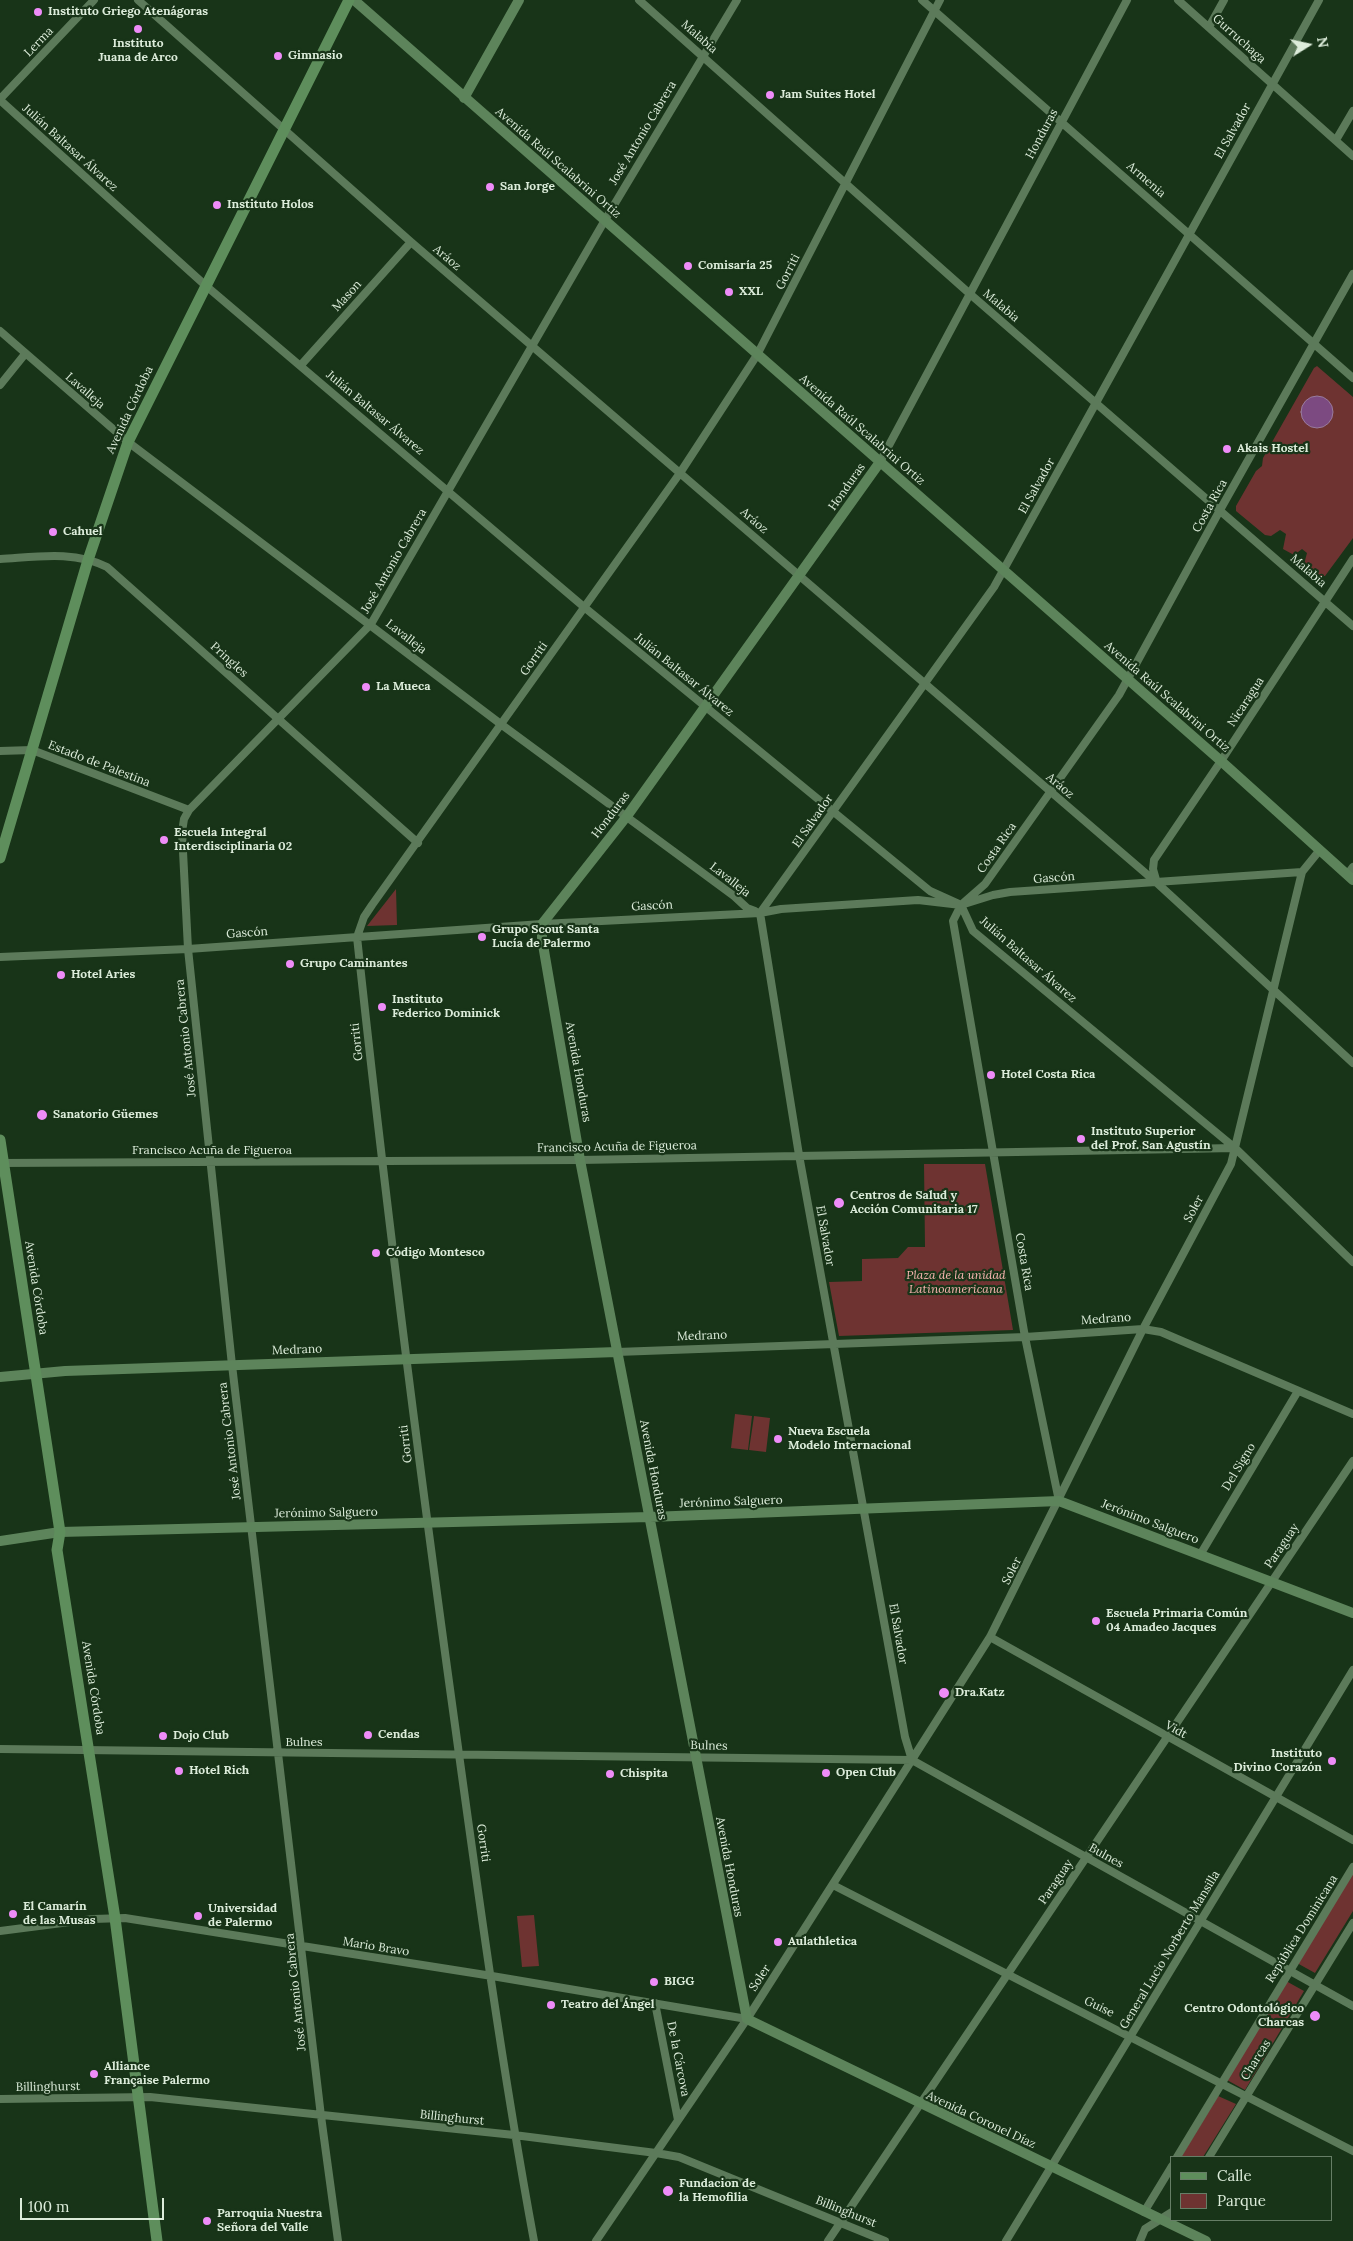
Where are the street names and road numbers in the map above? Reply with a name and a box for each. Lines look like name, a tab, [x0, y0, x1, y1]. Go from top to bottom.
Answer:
street label: Gurruchaga	[1209, 11, 1269, 67]
street label: Malabia	[678, 17, 720, 57]
street label: Lerma	[21, 24, 57, 60]
street label: José Antonio Cabrera	[606, 79, 680, 187]
street label: Julián Baltasar Álvarez	[19, 101, 121, 195]
street label: El Salvador	[1212, 101, 1254, 161]
street label: Avenida Raúl Scalabrini Ortiz	[492, 105, 624, 221]
street label: Honduras	[1023, 107, 1061, 161]
street label: Armenia	[1124, 159, 1168, 201]
street label: Aráoz	[430, 242, 464, 274]
street label: Gorriti	[773, 252, 803, 292]
street label: Mason	[329, 277, 365, 315]
street label: Malabia	[980, 287, 1022, 325]
street label: Avenida Córdoba	[103, 364, 157, 456]
street label: Julián Baltasar Álvarez	[323, 368, 427, 458]
street label: Lavalleja	[62, 370, 108, 412]
street label: Avenida Raúl Scalabrini Ortiz	[796, 372, 928, 488]
street label: El Salvador	[1016, 456, 1058, 516]
street label: Honduras	[825, 461, 869, 513]
street label: Costa Rica	[1190, 477, 1230, 535]
street label: Aráoz	[737, 505, 771, 537]
street label: José Antonio Cabrera	[358, 506, 430, 616]
street label: Malabia	[1287, 551, 1329, 591]
street label: Lavalleja	[383, 617, 429, 657]
street label: Julián Baltasar Álvarez	[632, 631, 736, 719]
street label: Pringles	[207, 639, 251, 681]
street label: Gorriti	[517, 639, 551, 679]
street label: Avenida Raúl Scalabrini Ortiz	[1101, 639, 1233, 755]
street label: Nicaragua	[1225, 674, 1267, 730]
street label: Estado de Palestina	[46, 738, 152, 790]
street label: Aráoz	[1043, 770, 1077, 802]
street label: Honduras	[589, 789, 633, 841]
street label: El Salvador	[789, 792, 837, 850]
street label: Costa Rica	[974, 820, 1020, 876]
street label: Lavalleja	[707, 860, 753, 900]
street label: Gascón	[1033, 869, 1075, 887]
street label: Gascón	[631, 898, 673, 914]
street label: Julián Baltasar Álvarez	[977, 914, 1079, 1006]
street label: Gascón	[226, 924, 268, 942]
street label: José Antonio Cabrera	[173, 978, 199, 1098]
street label: Avenida Honduras	[562, 1021, 594, 1123]
street label: Gorriti	[348, 1022, 366, 1062]
street label: Francisco Acuña de Figueroa	[537, 1138, 697, 1156]
street label: Francisco Acuña de Figueroa	[132, 1144, 292, 1158]
street label: Soler	[1181, 1193, 1207, 1225]
street label: El Salvador	[813, 1204, 837, 1268]
street label: Costa Rica	[1012, 1232, 1036, 1292]
street label: Avenida Córdoba	[21, 1240, 51, 1336]
street label: Medrano	[1080, 1310, 1132, 1328]
street label: Medrano	[677, 1328, 727, 1344]
street label: Medrano	[272, 1342, 322, 1358]
street label: José Antonio Cabrera	[216, 1381, 244, 1501]
street label: Avenida Honduras	[636, 1419, 670, 1521]
street label: Gorriti	[397, 1424, 415, 1464]
street label: Del Signo	[1219, 1441, 1259, 1493]
street label: Jerónimo Salguero	[679, 1493, 783, 1511]
street label: Jerónimo Salguero	[1099, 1497, 1201, 1547]
street label: Jerónimo Salguero	[274, 1505, 378, 1521]
street label: Paraguay	[1262, 1521, 1302, 1571]
street label: Soler	[999, 1555, 1025, 1587]
street label: El Salvador	[886, 1602, 910, 1666]
street label: Avenida Córdoba	[78, 1640, 108, 1736]
street label: Vidt	[1163, 1718, 1189, 1742]
street label: Bulnes	[285, 1736, 323, 1750]
street label: Bulnes	[690, 1738, 728, 1754]
street label: Avenida Honduras	[712, 1816, 746, 1918]
street label: Gorriti	[473, 1823, 493, 1863]
street label: Bulnes	[1086, 1841, 1126, 1871]
street label: Paraguay	[1036, 1857, 1076, 1907]
street label: General Lucio Norberto Mansilla	[1117, 1868, 1223, 2032]
street label: República Dominicana	[1263, 1872, 1341, 1986]
street label: José Antonio Cabrera	[283, 1932, 309, 2052]
street label: Mario Bravo	[342, 1935, 410, 1959]
street label: Soler	[746, 1962, 774, 1994]
street label: Guise	[1082, 1994, 1116, 2020]
street label: De la Cárcova	[664, 2020, 692, 2098]
street label: Charcas	[1238, 2037, 1274, 2083]
street label: Billinghurst	[16, 2079, 80, 2095]
street label: Avenida Coronel Díaz	[924, 2088, 1038, 2152]
street label: Billinghurst	[419, 2107, 485, 2129]
street label: Billinghurst	[813, 2193, 879, 2231]

